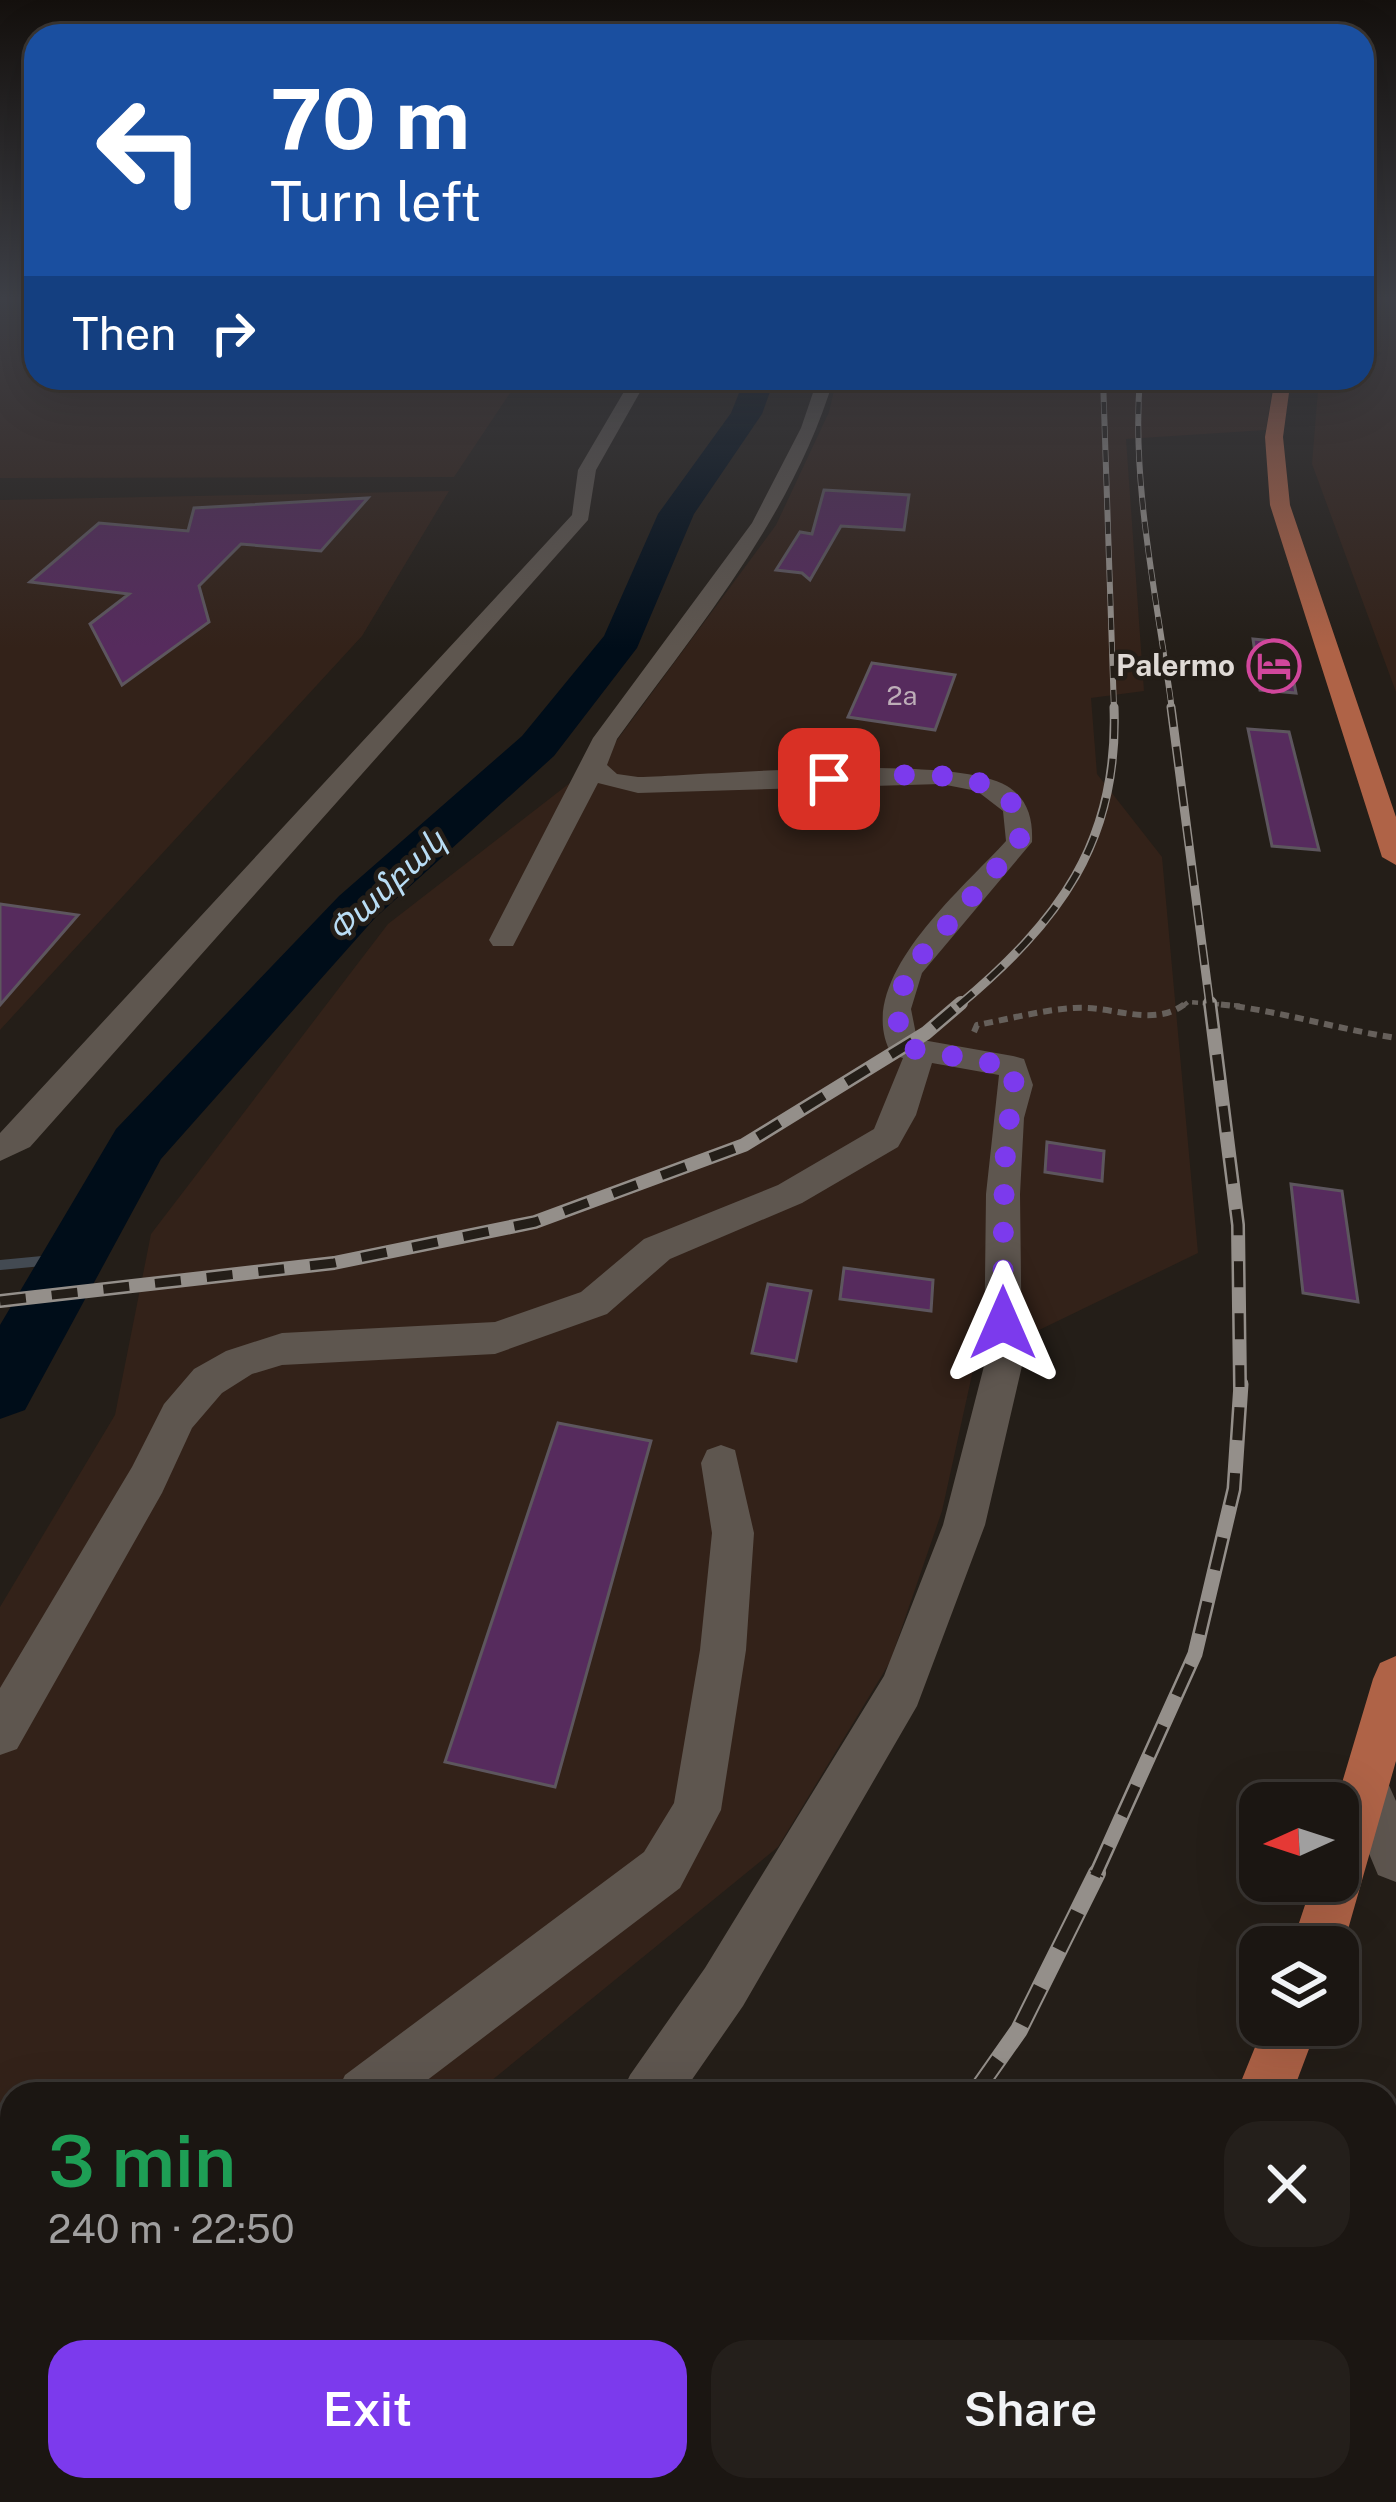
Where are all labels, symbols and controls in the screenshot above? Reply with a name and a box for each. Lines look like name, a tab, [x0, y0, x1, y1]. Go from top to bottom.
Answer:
text: 70 m	[270, 69, 470, 168]
icon: left	[72, 72, 228, 228]
text: Turn left	[270, 170, 481, 233]
icon: right	[200, 300, 266, 366]
text: Then	[72, 307, 176, 360]
hotel icon: Palermo	[1246, 638, 1302, 694]
place label: Palermo	[1116, 647, 1235, 683]
house number: 2a	[886, 679, 918, 711]
pin	[778, 728, 880, 830]
icon: arrive	[796, 746, 862, 812]
water label: Փամբակ	[320, 820, 454, 950]
position arrow	[940, 1260, 1066, 1386]
north arrow	[1239, 1782, 1359, 1902]
map controls	[1239, 1782, 1359, 2046]
button: layers	[1239, 1926, 1359, 2046]
text: 3 min	[48, 2119, 236, 2203]
button: close	[1224, 2121, 1350, 2247]
text: 240 m · 22:50	[48, 2206, 295, 2252]
button: Exit	[48, 2340, 687, 2478]
button: Share	[711, 2340, 1350, 2478]

